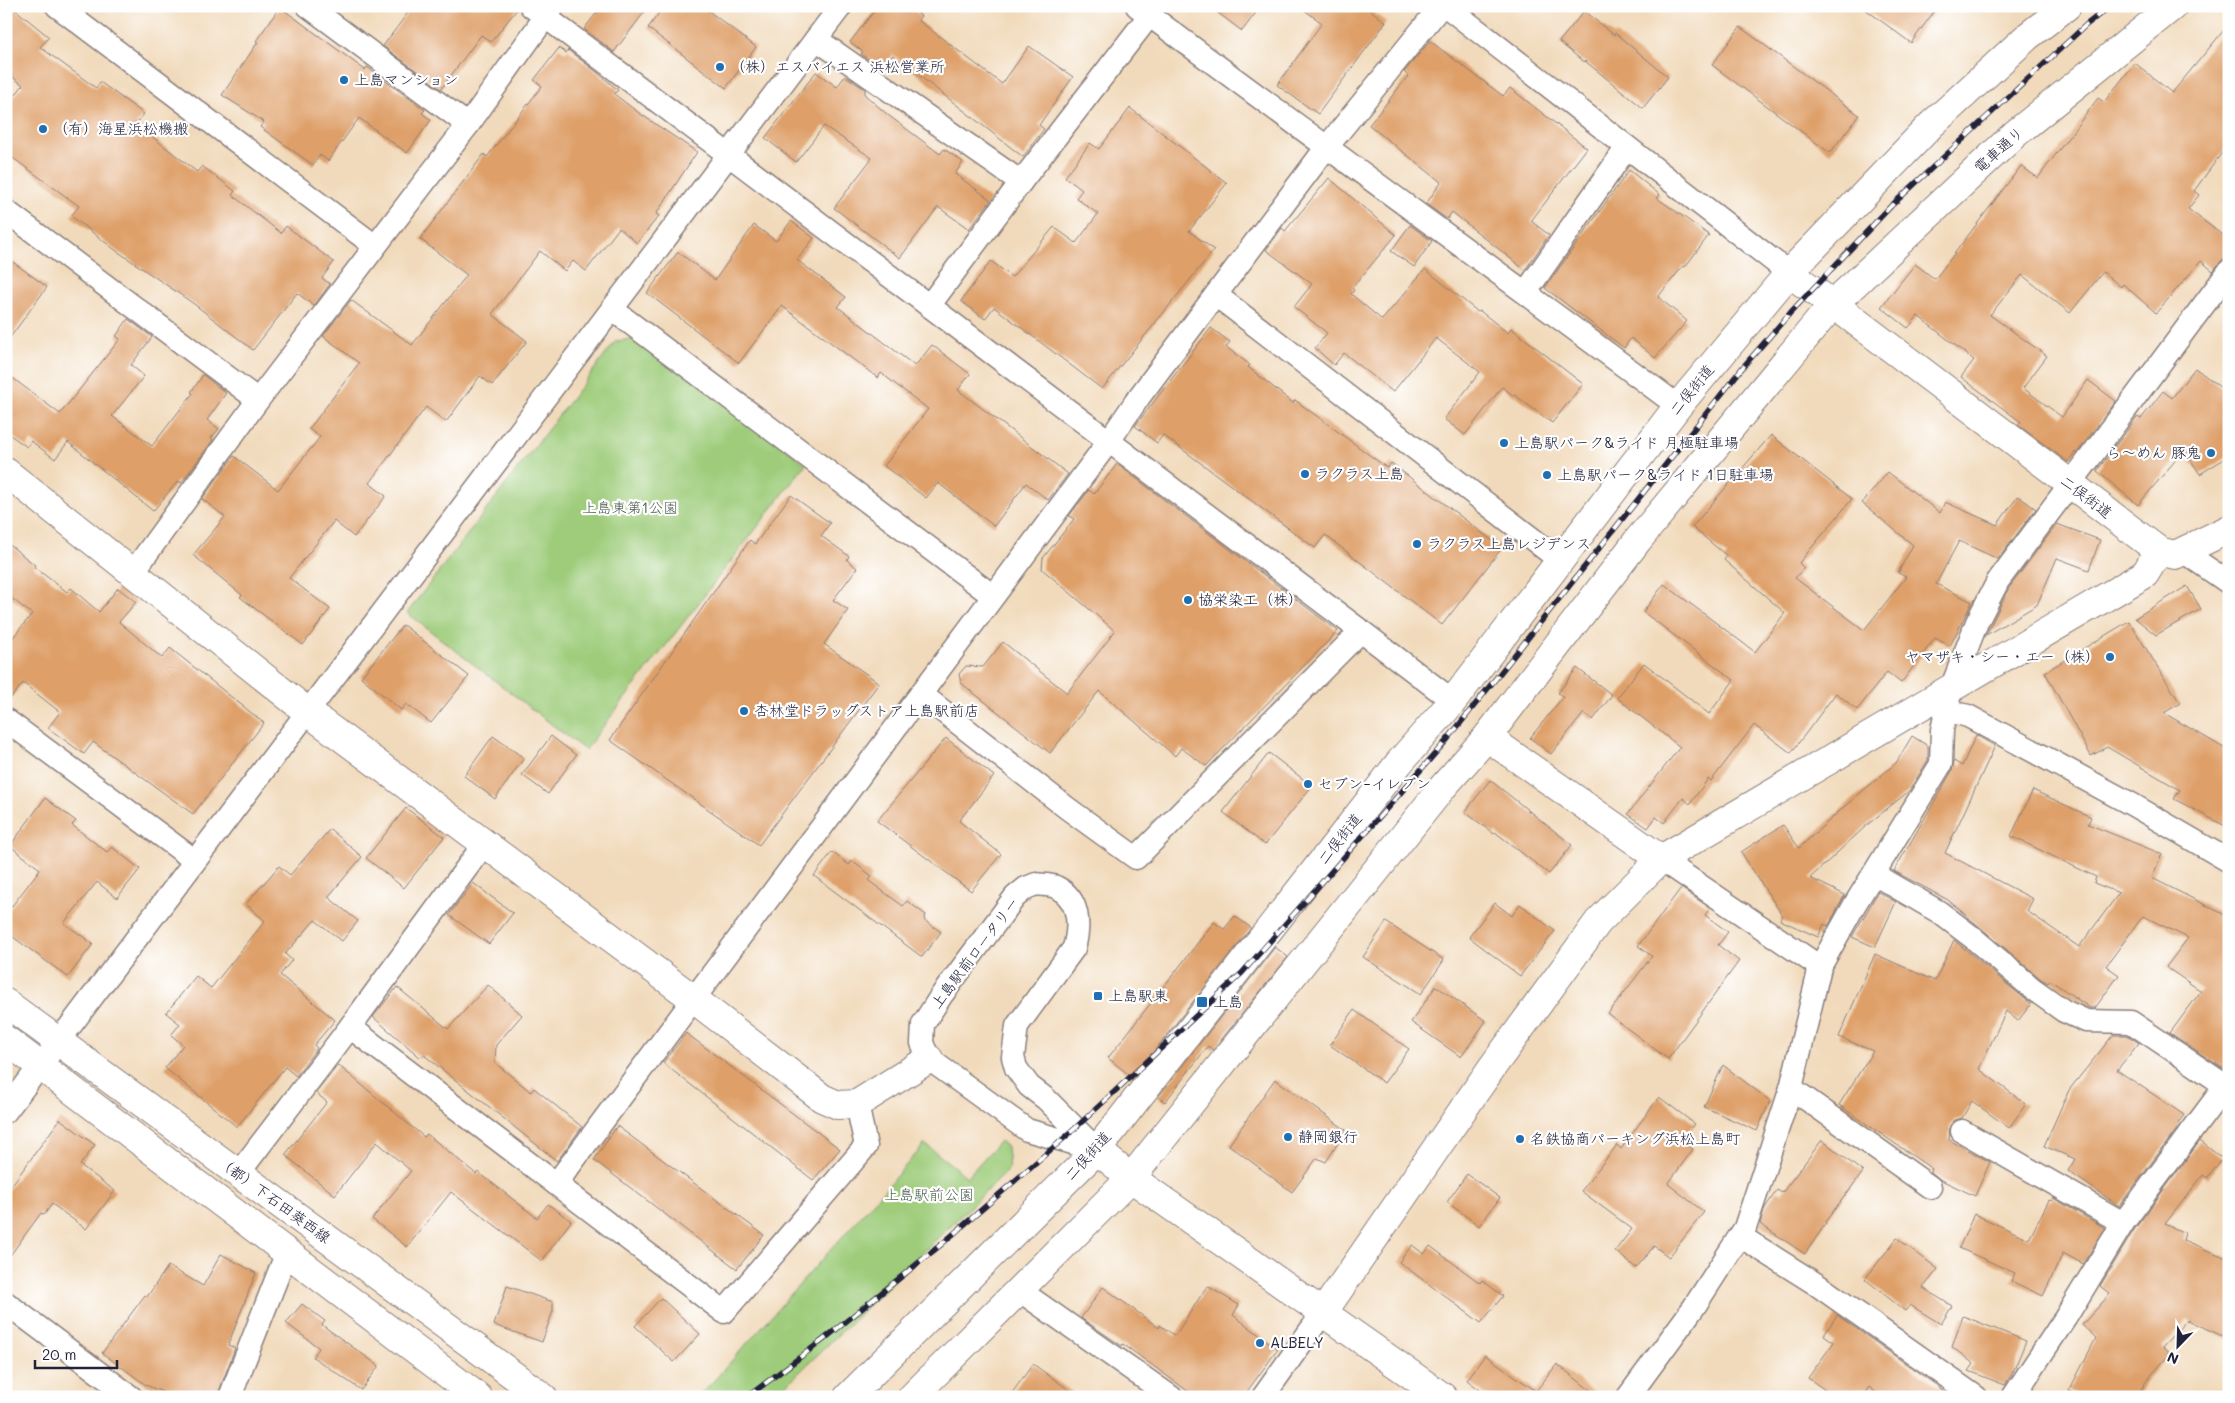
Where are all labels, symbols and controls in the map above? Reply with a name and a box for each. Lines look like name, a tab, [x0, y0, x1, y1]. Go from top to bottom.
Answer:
place label: （株）エスバイエス 浜松営業所	[730, 56, 945, 76]
marker: （株）エスバイエス 浜松営業所	[714, 61, 726, 73]
place label: 上島マンション	[354, 69, 458, 89]
marker: 上島マンション	[338, 74, 350, 86]
place label: （有）海星浜松機搬	[53, 118, 188, 138]
street label: 電車通り	[1969, 122, 2027, 177]
marker: （有）海星浜松機搬	[37, 123, 49, 135]
street label: 二俣街道	[1665, 360, 1718, 419]
place label: 上島駅パーク&ライド 月極駐車場	[1514, 432, 1739, 452]
marker: 上島駅パーク&ライド 月極駐車場	[1498, 437, 1510, 449]
place label: ら～めん 豚鬼	[2106, 442, 2201, 462]
marker: ら～めん 豚鬼	[2205, 447, 2217, 459]
place label: ラクラス上島	[1315, 463, 1404, 483]
place label: 上島駅パーク&ライド 1日駐車場	[1557, 464, 1774, 484]
marker: ラクラス上島	[1299, 468, 1311, 480]
marker: 上島駅パーク&ライド 1日駐車場	[1541, 469, 1553, 481]
street label: 二俣街道	[2057, 470, 2117, 522]
park label: 上島東第1公園	[582, 497, 678, 517]
place label: ラクラス上島レジデンス	[1427, 533, 1591, 553]
marker: ラクラス上島レジデンス	[1411, 538, 1423, 550]
place label: 協栄染工（株）	[1198, 589, 1303, 609]
marker: 協栄染工（株）	[1182, 594, 1194, 606]
place label: ヤマザキ・シー・エー（株）	[1905, 646, 2100, 666]
marker: ヤマザキ・シー・エー（株）	[2104, 651, 2116, 663]
place label: 杏林堂ドラッグストア上島駅前店	[754, 700, 979, 720]
marker: 杏林堂ドラッグストア上島駅前店	[738, 705, 750, 717]
place label: セブン−イレブン	[1318, 773, 1431, 793]
marker: セブン−イレブン	[1302, 778, 1314, 790]
street label: 二俣街道	[1313, 809, 1366, 868]
street label: 上島駅前ロータリー	[926, 893, 1023, 1012]
place label: 上島駅東	[1108, 985, 1168, 1005]
marker: 上島駅東	[1092, 990, 1104, 1002]
place label: 上島	[1213, 991, 1243, 1011]
marker: 上島	[1195, 995, 1209, 1009]
street label: 二俣街道	[1060, 1126, 1115, 1184]
place label: 静岡銀行	[1298, 1126, 1358, 1146]
place label: 名鉄協商パーキング浜松上島町	[1530, 1128, 1741, 1148]
marker: 静岡銀行	[1282, 1131, 1294, 1143]
marker: 名鉄協商パーキング浜松上島町	[1514, 1133, 1526, 1145]
street label: （都）下石田葵西線	[214, 1151, 335, 1247]
park label: 上島駅前公園	[884, 1184, 974, 1204]
north arrow	[2152, 1320, 2202, 1370]
place label: ALBELY	[1270, 1332, 1324, 1352]
marker: ALBELY	[1254, 1337, 1266, 1349]
scale bar	[35, 1338, 118, 1370]
text: 20 m	[42, 1344, 76, 1364]
text: N	[2164, 1348, 2181, 1369]

